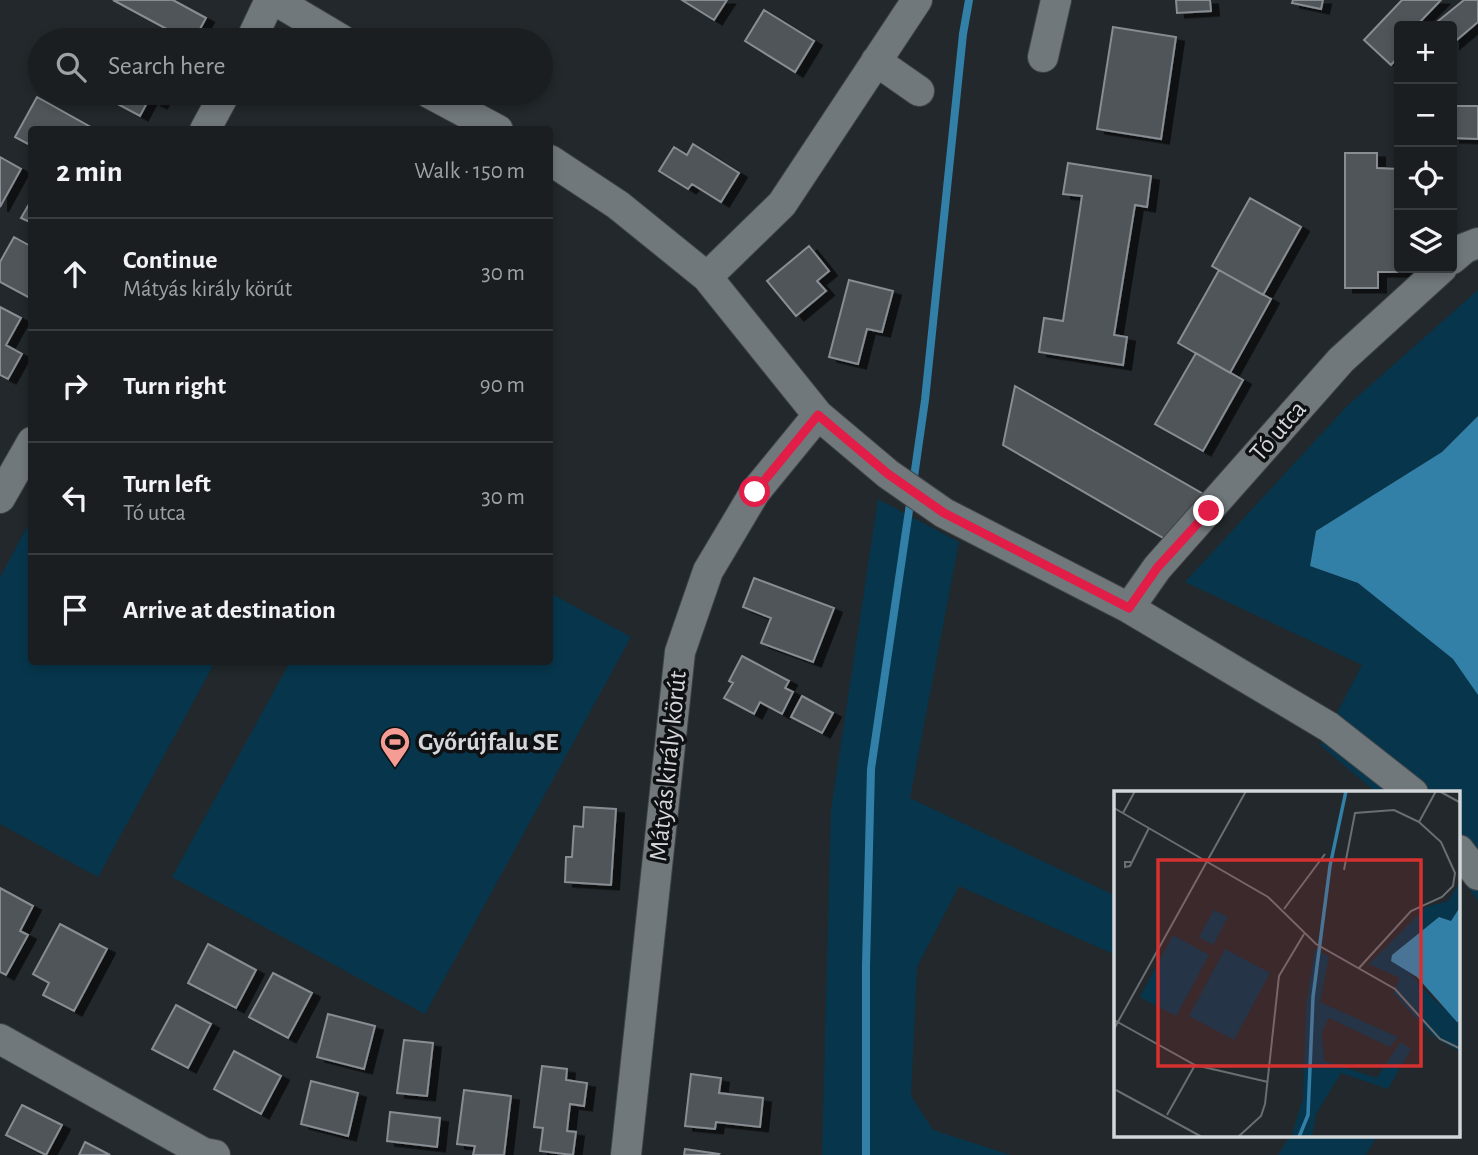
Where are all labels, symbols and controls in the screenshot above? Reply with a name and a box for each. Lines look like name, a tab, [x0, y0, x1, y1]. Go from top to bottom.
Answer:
map controls	[1394, 21, 1457, 273]
button: +	[1394, 21, 1457, 84]
search box	[28, 28, 553, 105]
icon: search	[52, 48, 90, 86]
text: Search here	[108, 53, 226, 79]
button: −	[1394, 84, 1457, 147]
button: locate	[1394, 147, 1457, 210]
text: 2 min	[56, 157, 123, 187]
text: Walk · 150 m	[414, 160, 525, 183]
button: layers	[1394, 210, 1457, 273]
text: Continue	[123, 247, 218, 273]
icon: ahead	[56, 255, 94, 293]
text: 30 m	[481, 262, 525, 285]
text: Mátyás király körút	[123, 278, 292, 301]
icon: right	[56, 367, 94, 405]
text: Turn right	[123, 373, 226, 399]
text: 90 m	[480, 374, 525, 397]
street label: Tó utca	[1245, 396, 1311, 466]
text: Turn left	[123, 471, 211, 497]
route start	[739, 476, 770, 507]
icon: left	[56, 479, 94, 517]
text: 30 m	[481, 486, 525, 509]
route end	[1193, 495, 1224, 526]
text: Tó utca	[123, 502, 186, 525]
icon: arrive	[56, 591, 94, 629]
text: Arrive at destination	[123, 597, 336, 623]
street label: Mátyás király körút	[645, 670, 691, 862]
sports icon: Győrújfalu SE	[378, 725, 412, 769]
place label: Győrújfalu SE	[418, 729, 559, 755]
inset map	[1114, 791, 1460, 1138]

